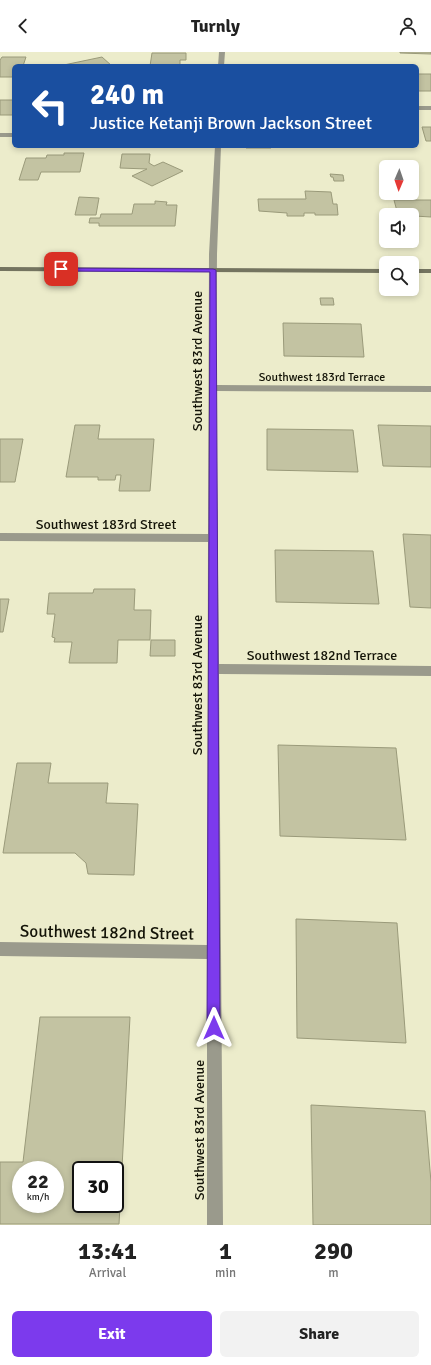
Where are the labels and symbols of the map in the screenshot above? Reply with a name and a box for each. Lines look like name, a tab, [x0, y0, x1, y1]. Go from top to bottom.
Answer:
north arrow	[379, 160, 419, 200]
pin	[44, 252, 78, 286]
street label: Southwest 83rd Avenue	[189, 291, 206, 431]
street label: Southwest 183rd Terrace	[259, 370, 385, 385]
street label: Southwest 183rd Street	[36, 516, 176, 533]
street label: Southwest 83rd Avenue	[189, 615, 206, 755]
street label: Southwest 182nd Terrace	[247, 647, 397, 664]
street label: Southwest 182nd Street	[20, 920, 194, 945]
position arrow	[193, 1007, 235, 1049]
street label: Southwest 83rd Avenue	[191, 1060, 208, 1200]
speed limit sign: 30	[72, 1161, 124, 1213]

